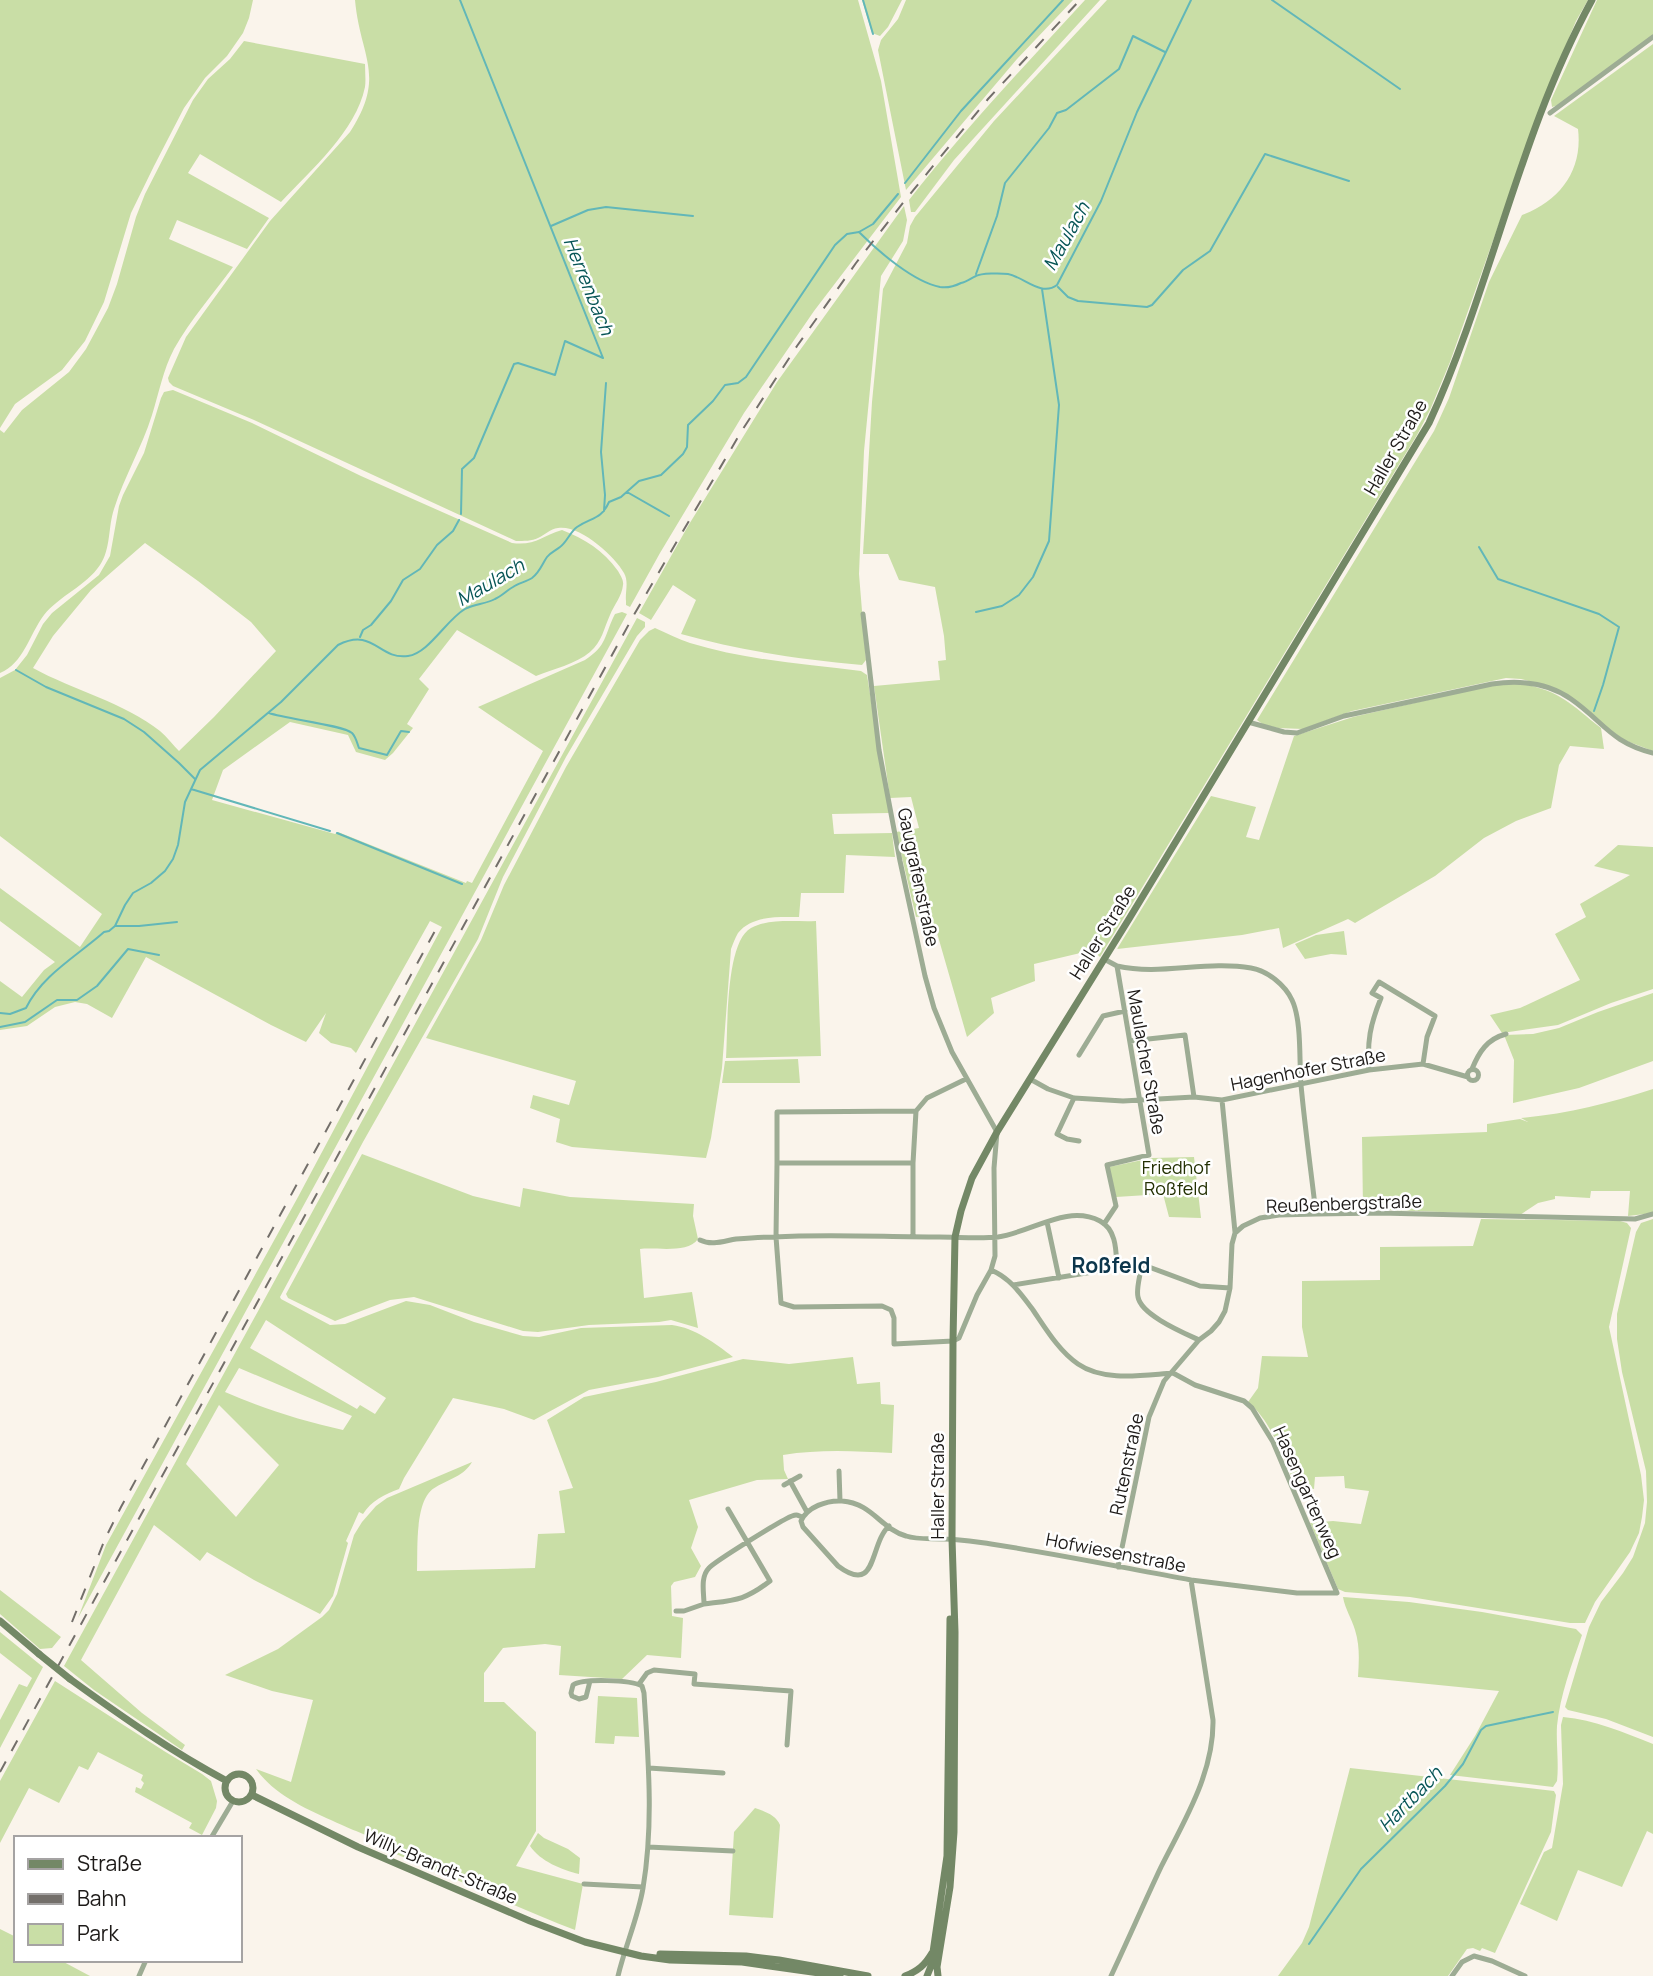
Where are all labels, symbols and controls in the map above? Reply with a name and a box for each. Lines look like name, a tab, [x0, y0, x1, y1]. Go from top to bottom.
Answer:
water label: Maulach	[1037, 196, 1096, 275]
water label: Herrenbach	[558, 233, 621, 339]
street label: Haller Straße	[1358, 395, 1432, 499]
water label: Maulach	[451, 552, 529, 612]
street label: Gaugrafenstraße	[893, 805, 945, 949]
street label: Haller Straße	[1063, 880, 1141, 984]
street label: Maulacher Straße	[1122, 988, 1172, 1136]
street label: Hagenhofer Straße	[1228, 1042, 1388, 1096]
park label: Friedhof Roßfeld	[1142, 1155, 1211, 1200]
street label: Reußenbergstraße	[1265, 1188, 1423, 1218]
district label: Roßfeld	[1071, 1251, 1151, 1279]
street label: Rutenstraße	[1103, 1411, 1149, 1517]
street label: Hasengartenweg	[1268, 1422, 1348, 1562]
street label: Haller Straße	[925, 1432, 949, 1540]
street label: Hofwiesenstraße	[1044, 1527, 1188, 1577]
water label: Hartbach	[1372, 1760, 1448, 1837]
street label: Willy-Brandt-Straße	[360, 1823, 522, 1909]
legend	[14, 1836, 242, 1962]
text: Straße	[77, 1849, 142, 1877]
text: Bahn	[77, 1884, 127, 1912]
text: Park	[77, 1919, 119, 1947]

